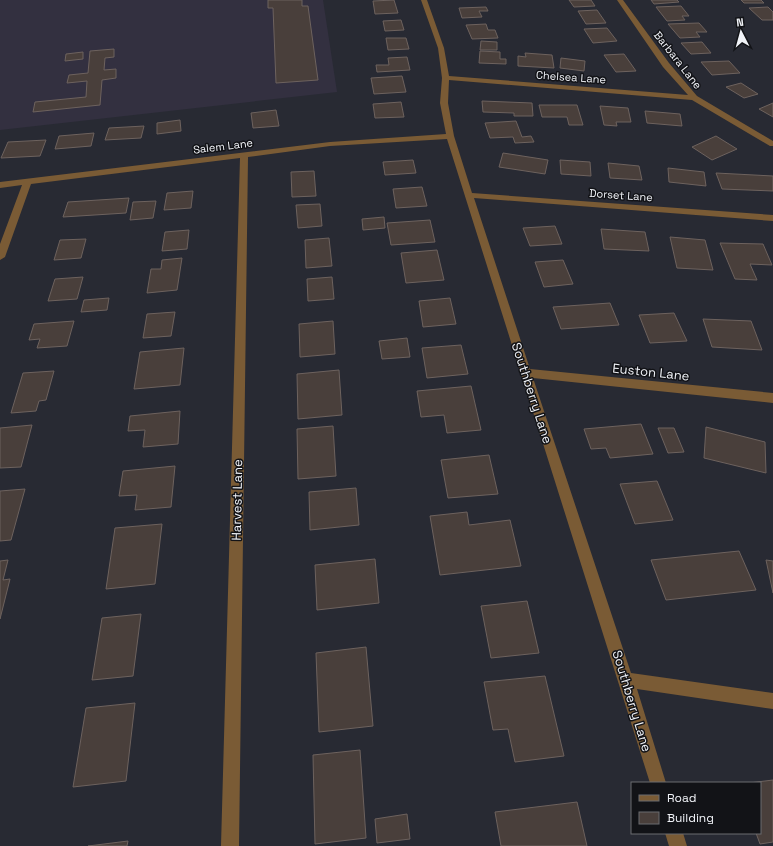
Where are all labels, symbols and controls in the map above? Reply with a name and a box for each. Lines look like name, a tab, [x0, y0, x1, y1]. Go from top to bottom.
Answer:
north arrow	[721, 12, 761, 52]
text: N	[736, 15, 744, 29]
street label: Barbara Lane	[651, 28, 705, 92]
street label: Chelsea Lane	[536, 68, 606, 86]
street label: Salem Lane	[192, 135, 254, 157]
street label: Dorset Lane	[589, 186, 653, 204]
street label: Southberry Lane	[508, 340, 556, 446]
street label: Euston Lane	[612, 360, 690, 384]
street label: Harvest Lane	[228, 459, 246, 541]
street label: Southberry Lane	[608, 648, 656, 754]
legend	[631, 782, 761, 834]
text: Road	[667, 790, 696, 806]
text: Building	[667, 810, 714, 826]

